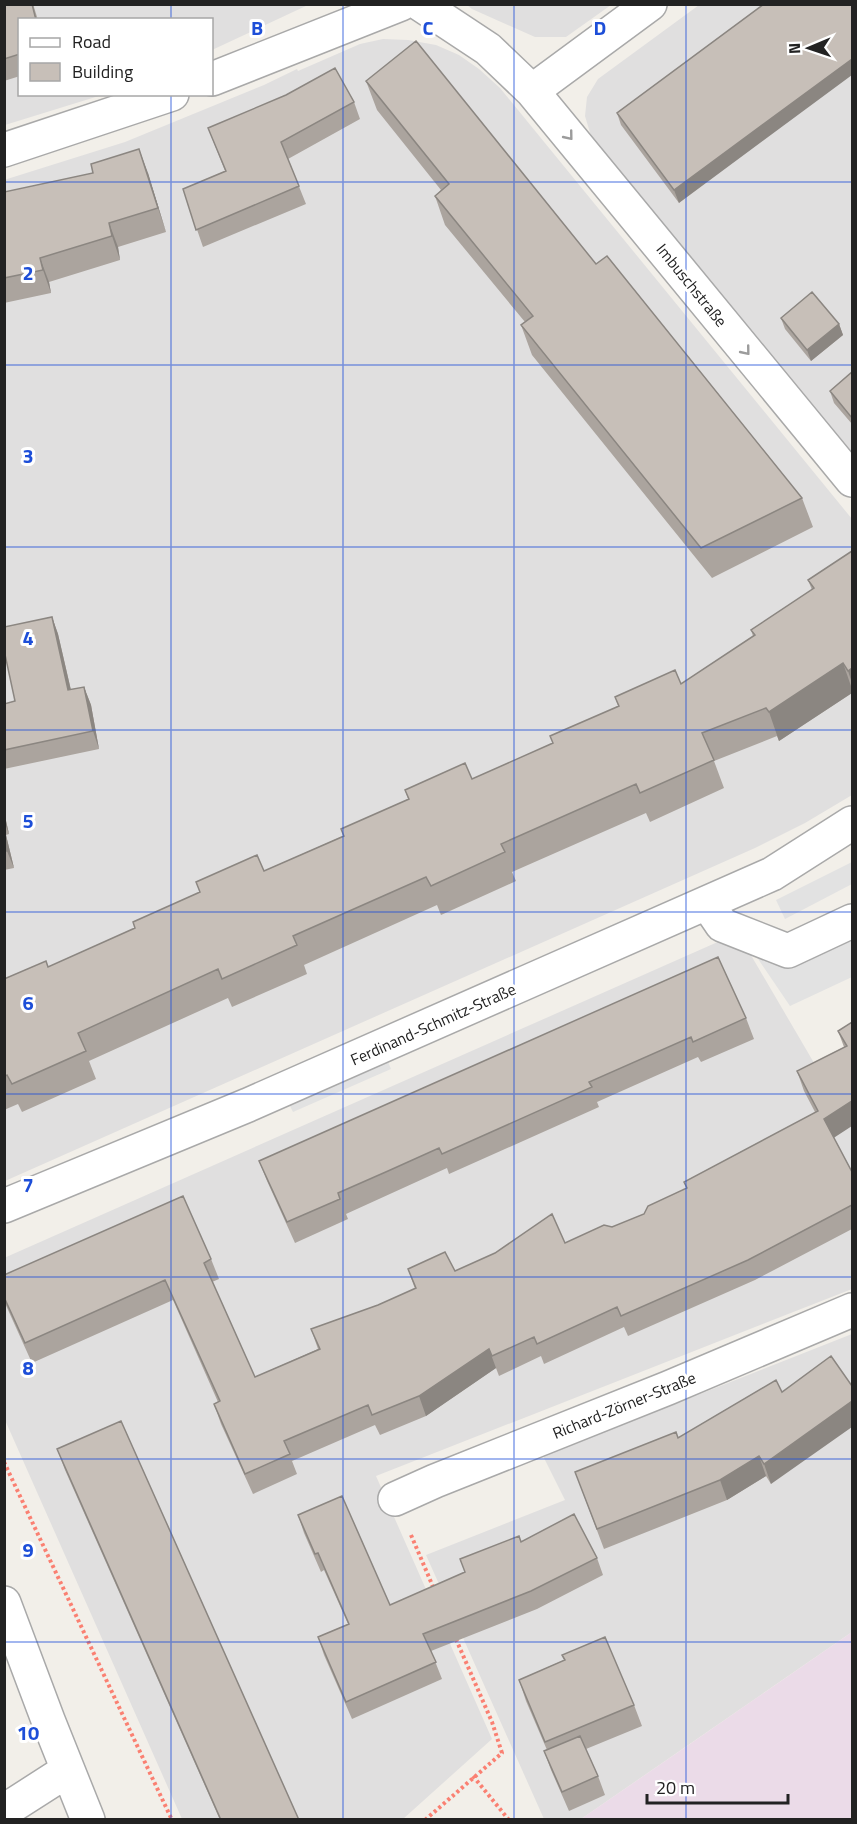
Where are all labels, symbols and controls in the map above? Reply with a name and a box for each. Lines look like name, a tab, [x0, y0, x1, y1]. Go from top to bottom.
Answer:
text: B	[251, 12, 263, 43]
text: C	[423, 12, 434, 43]
text: D	[594, 12, 606, 43]
legend	[18, 18, 213, 96]
north arrow	[779, 18, 839, 78]
text: Road	[72, 28, 111, 55]
text: N	[782, 43, 806, 54]
text: Building	[72, 58, 133, 85]
one-way arrow	[562, 129, 573, 140]
street label: Imbuschstraße	[651, 238, 733, 332]
text: 2	[22, 257, 34, 288]
one-way arrow	[739, 344, 750, 355]
text: 3	[22, 440, 34, 471]
text: 4	[22, 622, 34, 653]
text: 5	[22, 805, 34, 836]
street label: Ferdinand-Schmitz-Straße	[346, 977, 520, 1071]
text: 6	[22, 987, 34, 1018]
text: 7	[22, 1169, 34, 1200]
text: 8	[22, 1352, 34, 1383]
street label: Richard-Zörner-Straße	[549, 1365, 699, 1445]
text: 9	[22, 1534, 34, 1565]
text: 10	[17, 1717, 39, 1748]
scale bar	[647, 1767, 788, 1805]
text: 20 m	[656, 1774, 695, 1801]

